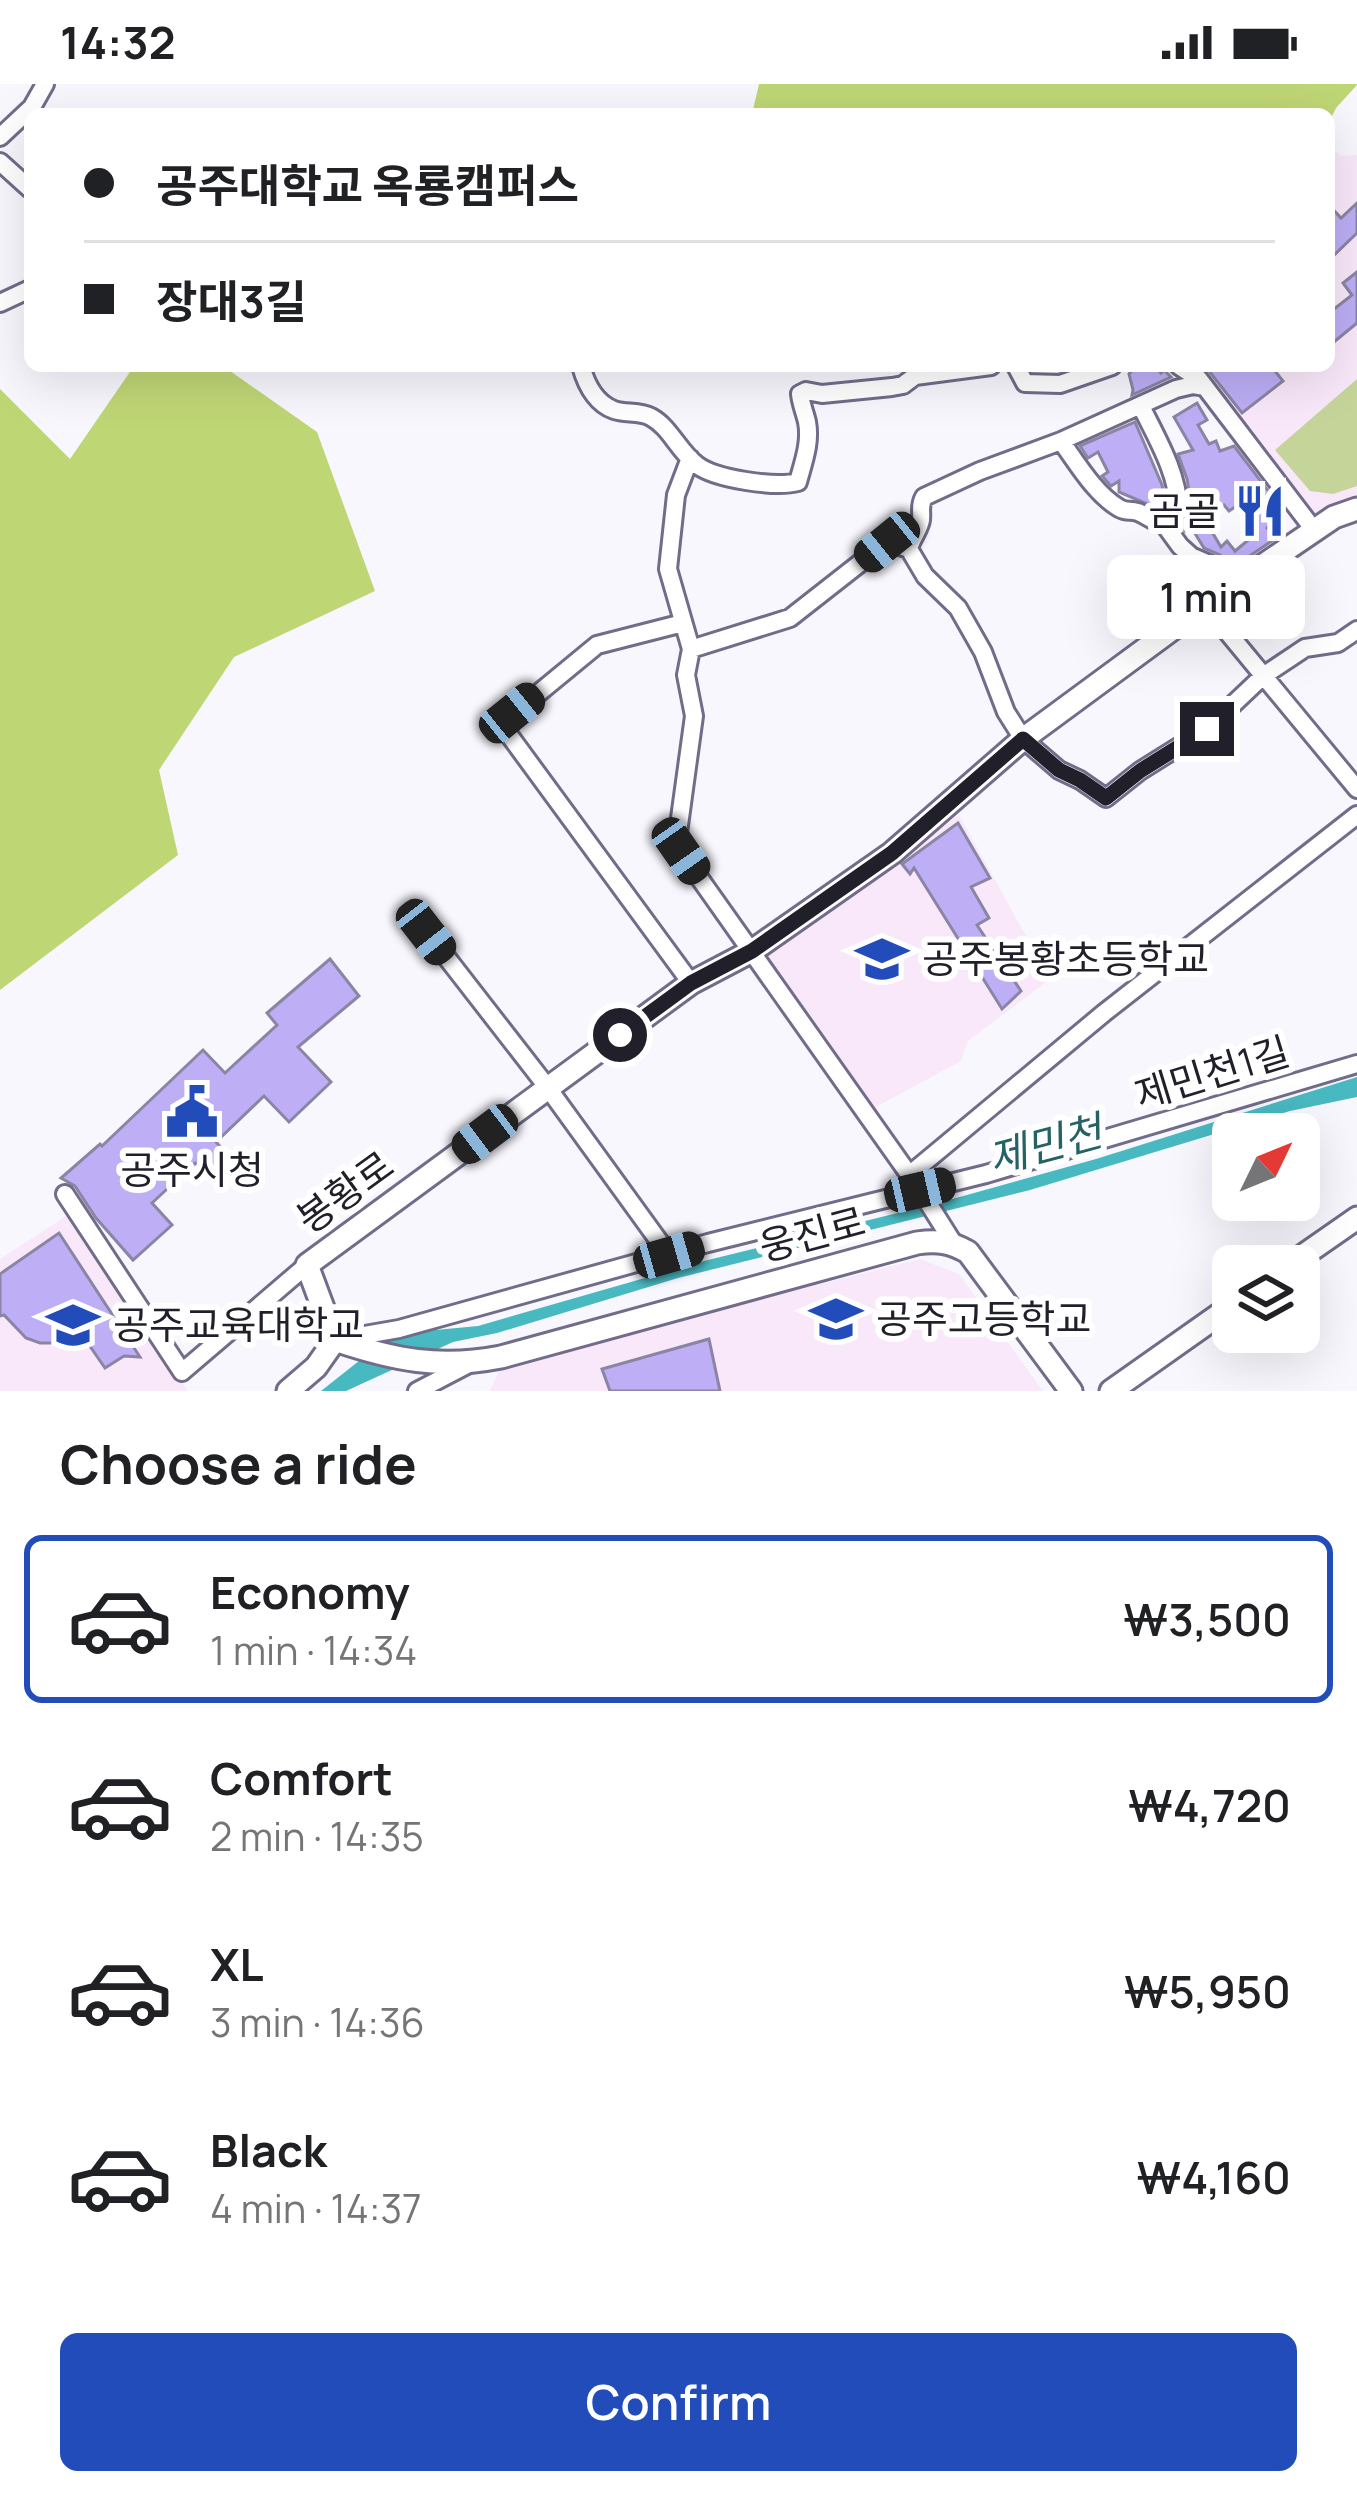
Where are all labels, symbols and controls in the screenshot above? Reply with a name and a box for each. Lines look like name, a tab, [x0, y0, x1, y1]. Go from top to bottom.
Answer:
text: 14:32	[60, 11, 175, 73]
text: 공주대학교 옥룡캠퍼스	[156, 154, 579, 216]
text: 장대3길	[156, 270, 306, 332]
restaurant icon: 곰골	[1231, 482, 1289, 540]
place label: 곰골	[1148, 483, 1220, 537]
car	[848, 505, 926, 579]
callout: 1 min	[1108, 555, 1306, 639]
text: 1 min	[1160, 570, 1252, 624]
car	[473, 676, 551, 750]
route end	[1180, 702, 1234, 756]
car	[646, 811, 716, 891]
car	[390, 893, 462, 971]
school or university icon: 공주봉황초등학교	[853, 930, 911, 988]
place label: 공주봉황초등학교	[922, 931, 1209, 985]
route start	[593, 1008, 647, 1062]
street label: 제민천1길	[1128, 1023, 1296, 1121]
public building icon: 공주시청	[163, 1083, 221, 1141]
car	[445, 1098, 525, 1170]
water label: 제민천	[981, 1100, 1112, 1187]
north arrow	[1212, 1113, 1320, 1221]
map controls	[1212, 1113, 1320, 1353]
street label: 봉황로	[285, 1138, 404, 1245]
place label: 공주시청	[120, 1142, 264, 1196]
car	[881, 1164, 959, 1216]
street label: 웅진로	[753, 1193, 871, 1273]
car	[629, 1228, 709, 1282]
button: layers	[1212, 1245, 1320, 1353]
school or university icon: 공주고등학교	[807, 1290, 865, 1348]
place label: 공주고등학교	[876, 1291, 1091, 1345]
school or university icon: 공주교육대학교	[44, 1296, 102, 1354]
place label: 공주교육대학교	[113, 1297, 364, 1351]
text: Choose a ride	[60, 1426, 417, 1500]
text: Economy	[210, 1561, 410, 1623]
icon: car	[66, 1565, 174, 1673]
text: ₩3,500	[1123, 1588, 1291, 1650]
text: 1 min · 14:34	[210, 1623, 417, 1677]
text: Comfort	[210, 1747, 393, 1809]
icon: car	[66, 1751, 174, 1859]
text: ₩4,720	[1128, 1774, 1291, 1836]
text: 2 min · 14:35	[210, 1809, 424, 1863]
text: XL	[210, 1933, 264, 1995]
icon: car	[66, 1937, 174, 2045]
text: ₩5,950	[1124, 1960, 1291, 2022]
text: 3 min · 14:36	[210, 1995, 425, 2049]
text: Black	[210, 2119, 327, 2181]
icon: car	[66, 2123, 174, 2231]
text: ₩4,160	[1136, 2146, 1291, 2208]
text: 4 min · 14:37	[210, 2181, 422, 2235]
button: Confirm	[60, 2333, 1297, 2471]

